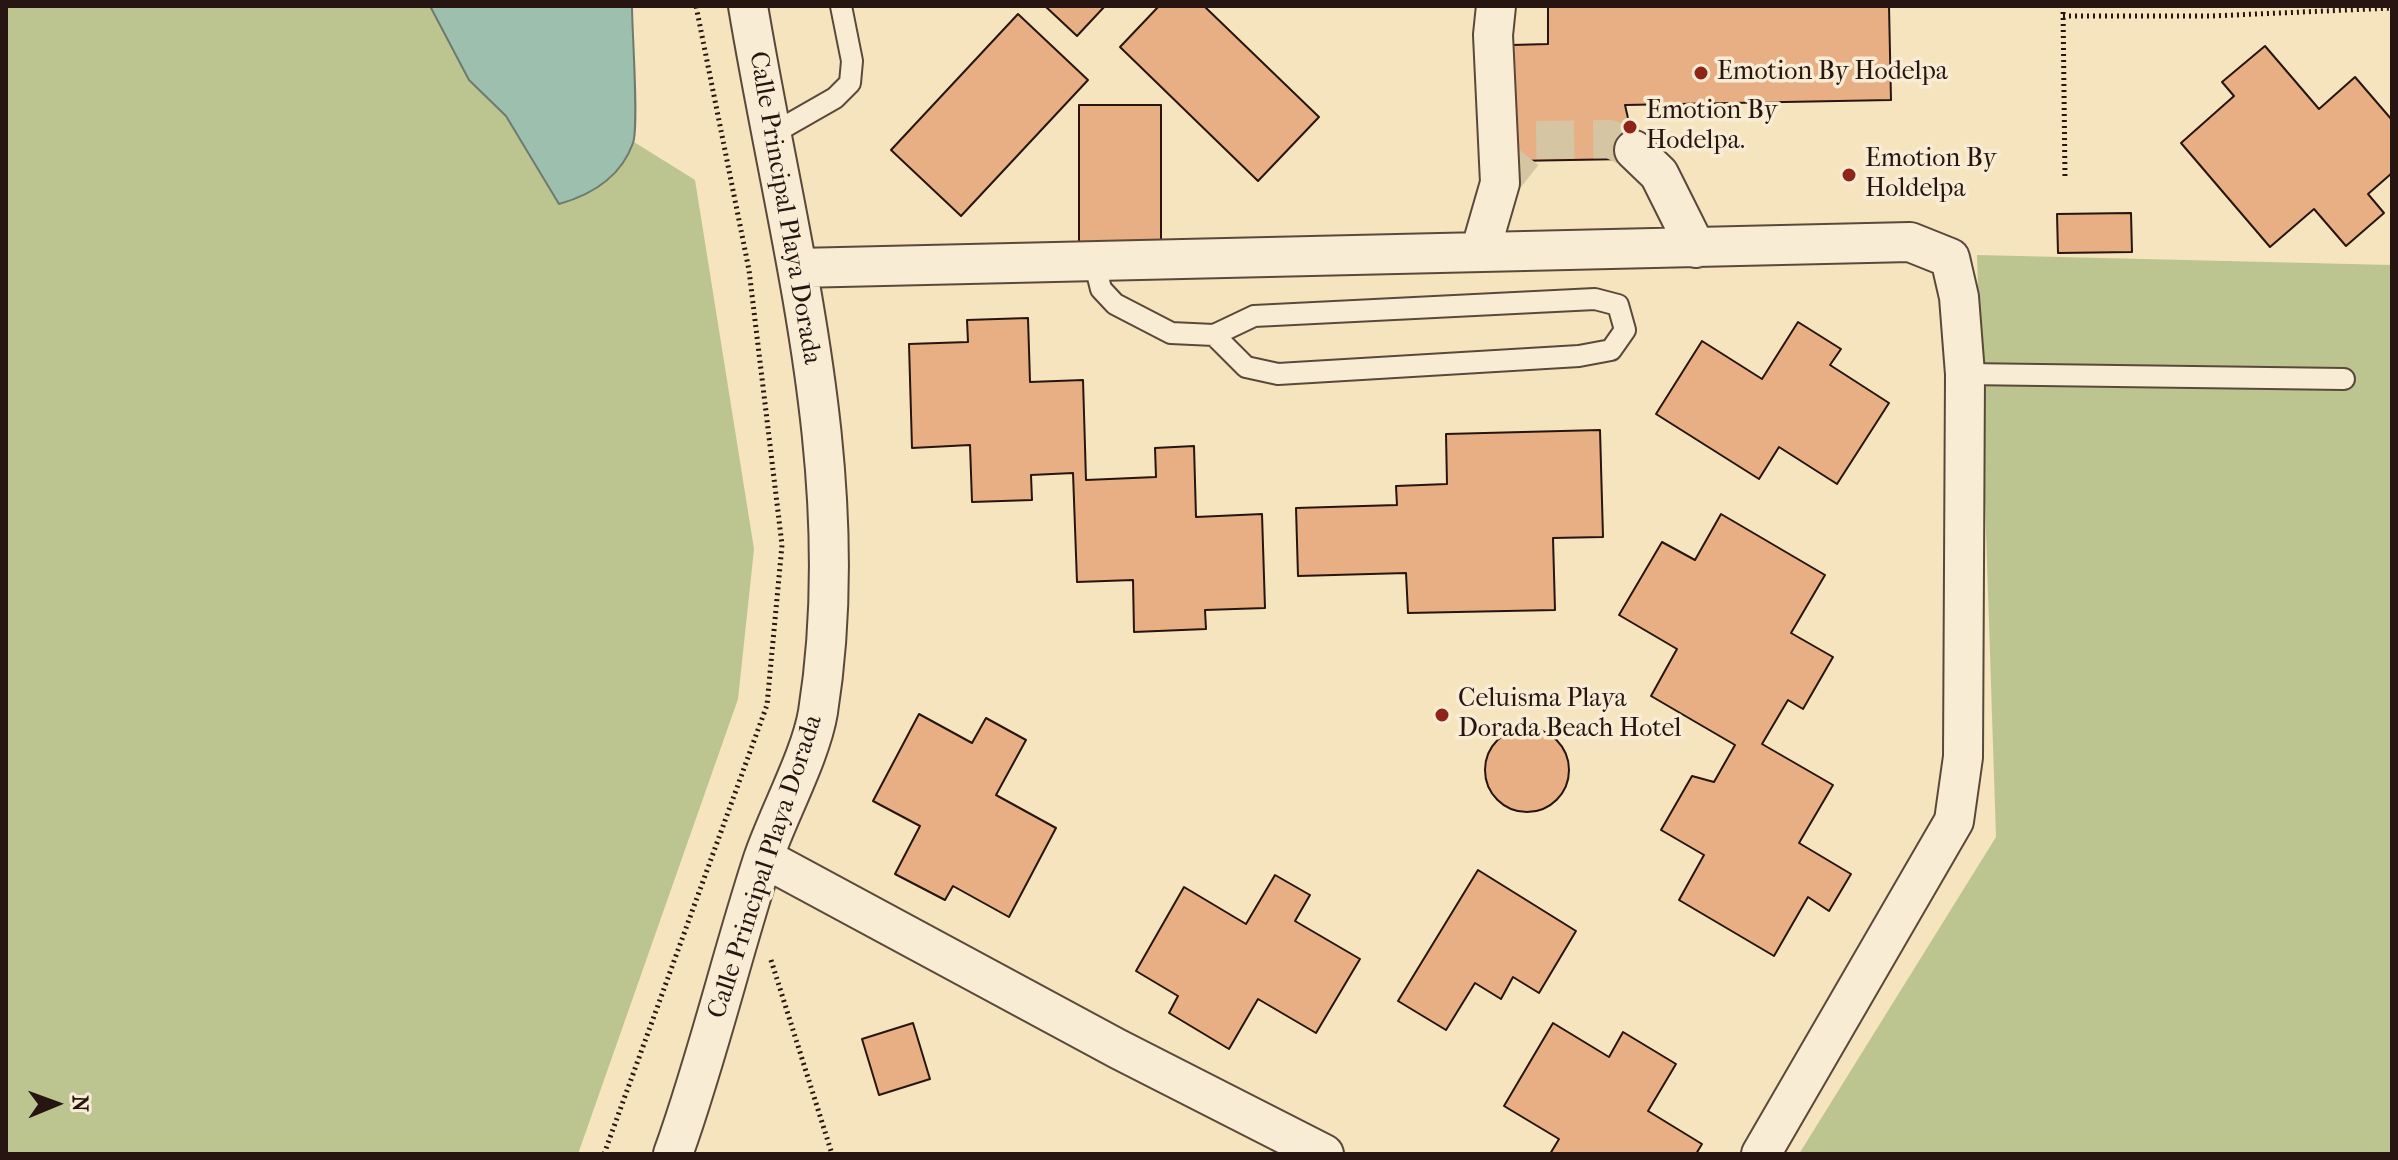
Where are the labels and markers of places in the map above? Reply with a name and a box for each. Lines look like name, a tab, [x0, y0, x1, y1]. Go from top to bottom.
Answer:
place label: Emotion By Hodelpa	[1717, 57, 1948, 89]
marker: Emotion By Hodelpa	[1692, 64, 1710, 82]
place label: Emotion By Hodelpa.	[1646, 96, 1778, 158]
marker: Emotion By Hodelpa.	[1621, 118, 1639, 136]
place label: Emotion By Holdelpa	[1865, 144, 1997, 206]
marker: Emotion By Holdelpa	[1840, 166, 1858, 184]
place label: Celuisma Playa Dorada Beach Hotel	[1458, 684, 1682, 746]
marker: Celuisma Playa Dorada Beach Hotel	[1433, 706, 1451, 724]

